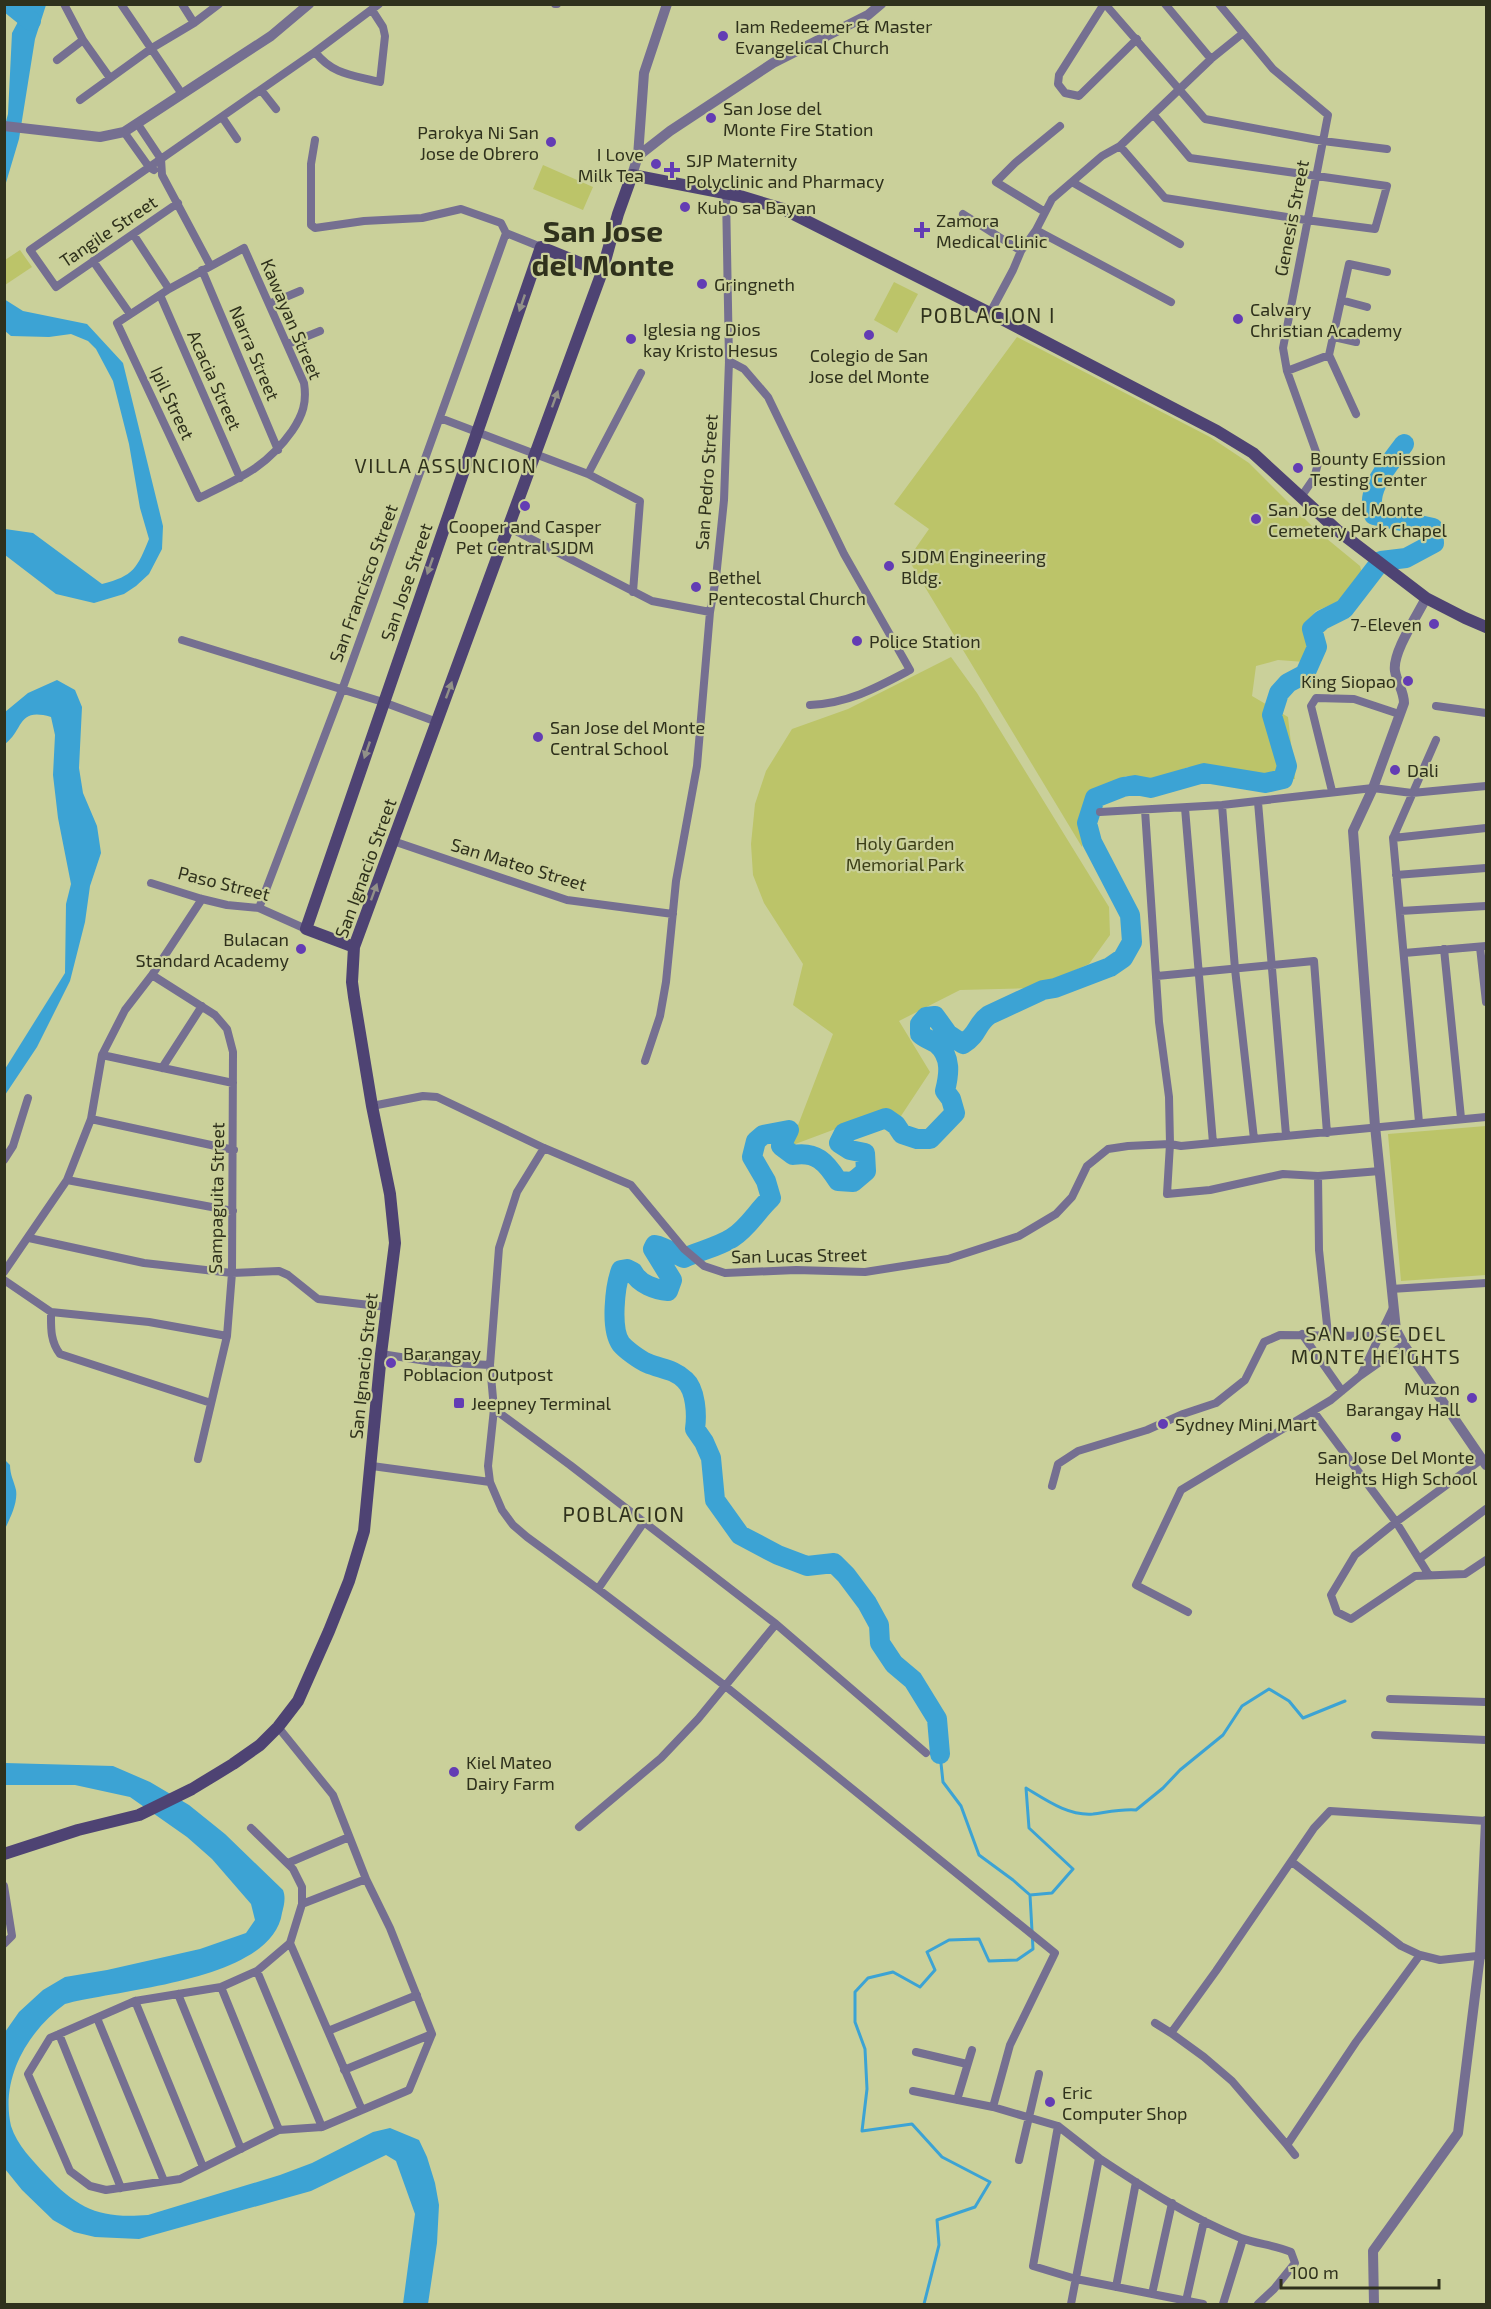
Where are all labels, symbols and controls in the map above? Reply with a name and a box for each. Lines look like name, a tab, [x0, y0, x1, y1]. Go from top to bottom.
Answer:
place label: Iam Redeemer & Master Evangelical Church	[735, 15, 932, 58]
marker: Iam Redeemer & Master Evangelical Church	[716, 29, 730, 43]
place label: San Jose del Monte Fire Station	[723, 97, 874, 140]
marker: San Jose del Monte Fire Station	[704, 111, 718, 125]
place label: Parokya Ni San Jose de Obrero	[417, 121, 539, 164]
marker: Parokya Ni San Jose de Obrero	[544, 135, 558, 149]
place label: I Love Milk Tea	[578, 143, 644, 186]
place label: SJP Maternity Polyclinic and Pharmacy	[686, 149, 885, 192]
marker: I Love Milk Tea	[649, 157, 663, 171]
street label: Genesis Street	[1269, 158, 1313, 278]
marker: SJP Maternity Polyclinic and Pharmacy	[663, 161, 681, 179]
street label: Tangile Street	[55, 190, 161, 272]
place label: Kubo sa Bayan	[697, 196, 816, 218]
marker: Kubo sa Bayan	[678, 200, 692, 214]
place label: Zamora Medical Clinic	[936, 209, 1048, 252]
district label: San Jose del Monte	[532, 212, 674, 282]
marker: Zamora Medical Clinic	[913, 221, 931, 239]
street label: Kawayan Street	[257, 255, 327, 383]
place label: Gringneth	[714, 273, 795, 295]
marker: Gringneth	[695, 277, 709, 291]
one-way arrow	[516, 294, 526, 312]
place label: Calvary Christian Academy	[1250, 298, 1402, 341]
street label: Narra Street	[225, 302, 285, 404]
district label: POBLACION I	[920, 302, 1056, 327]
marker: Calvary Christian Academy	[1231, 312, 1245, 326]
place label: Iglesia ng Dios kay Kristo Hesus	[643, 318, 778, 361]
street label: Acacia Street	[183, 327, 247, 434]
marker: Colegio de San Jose del Monte	[862, 328, 876, 342]
marker: Iglesia ng Dios kay Kristo Hesus	[624, 332, 638, 346]
place label: Colegio de San Jose del Monte	[808, 344, 930, 387]
street label: Ipil Street	[146, 363, 200, 443]
one-way arrow	[551, 389, 561, 407]
street label: San Pedro Street	[690, 413, 722, 551]
place label: Bounty Emission Testing Center	[1310, 447, 1446, 490]
district label: VILLA ASSUNCION	[355, 453, 537, 477]
marker: Bounty Emission Testing Center	[1291, 461, 1305, 475]
place label: San Jose del Monte Cemetery Park Chapel	[1268, 498, 1448, 541]
marker: Cooper and Casper Pet Central SJDM	[518, 499, 532, 513]
street label: San Francisco Street	[324, 501, 402, 665]
marker: San Jose del Monte Cemetery Park Chapel	[1249, 512, 1263, 526]
place label: Cooper and Casper Pet Central SJDM	[449, 515, 601, 558]
street label: San Jose Street	[376, 520, 437, 644]
place label: SJDM Engineering Bldg.	[901, 545, 1046, 588]
one-way arrow	[425, 557, 435, 575]
marker: SJDM Engineering Bldg.	[882, 559, 896, 573]
place label: Bethel Pentecostal Church	[708, 566, 866, 609]
marker: Bethel Pentecostal Church	[689, 580, 703, 594]
place label: 7-Eleven	[1350, 613, 1422, 635]
marker: 7-Eleven	[1427, 617, 1441, 631]
place label: Police Station	[869, 630, 981, 652]
marker: Police Station	[850, 634, 864, 648]
place label: King Siopao	[1301, 670, 1396, 692]
marker: King Siopao	[1401, 674, 1415, 688]
one-way arrow	[445, 681, 454, 699]
place label: San Jose del Monte Central School	[550, 716, 705, 759]
marker: San Jose del Monte Central School	[531, 730, 545, 744]
one-way arrow	[362, 741, 371, 759]
place label: Dali	[1407, 759, 1439, 781]
marker: Dali	[1388, 763, 1402, 777]
street label: San Ignacio Street	[330, 795, 401, 941]
park label: Holy Garden Memorial Park	[846, 832, 964, 875]
street label: San Mateo Street	[448, 833, 590, 895]
street label: Paso Street	[176, 861, 272, 905]
one-way arrow	[370, 883, 380, 901]
place label: Bulacan Standard Academy	[136, 928, 289, 971]
marker: Bulacan Standard Academy	[294, 942, 308, 956]
street label: Sampaguita Street	[204, 1122, 228, 1274]
street label: San Lucas Street	[731, 1243, 867, 1267]
street label: San Ignacio Street	[344, 1292, 382, 1440]
district label: SAN JOSE DEL MONTE HEIGHTS	[1291, 1321, 1461, 1368]
place label: Barangay Poblacion Outpost	[403, 1342, 553, 1385]
marker: Barangay Poblacion Outpost	[384, 1356, 398, 1370]
place label: Muzon Barangay Hall	[1346, 1377, 1461, 1420]
marker: Muzon Barangay Hall	[1465, 1391, 1479, 1405]
place label: Jeepney Terminal	[471, 1392, 612, 1414]
marker: Jeepney Terminal	[452, 1396, 466, 1410]
place label: Sydney Mini Mart	[1175, 1413, 1317, 1435]
marker: Sydney Mini Mart	[1156, 1417, 1170, 1431]
marker: San Jose Del Monte Heights High School	[1389, 1430, 1403, 1444]
place label: San Jose Del Monte Heights High School	[1315, 1446, 1478, 1489]
district label: POBLACION	[562, 1501, 686, 1526]
place label: Kiel Mateo Dairy Farm	[466, 1751, 555, 1794]
marker: Kiel Mateo Dairy Farm	[447, 1765, 461, 1779]
place label: Eric Computer Shop	[1062, 2081, 1188, 2124]
marker: Eric Computer Shop	[1043, 2095, 1057, 2109]
scale bar	[1281, 2252, 1438, 2290]
text: 100 m	[1290, 2261, 1339, 2283]

